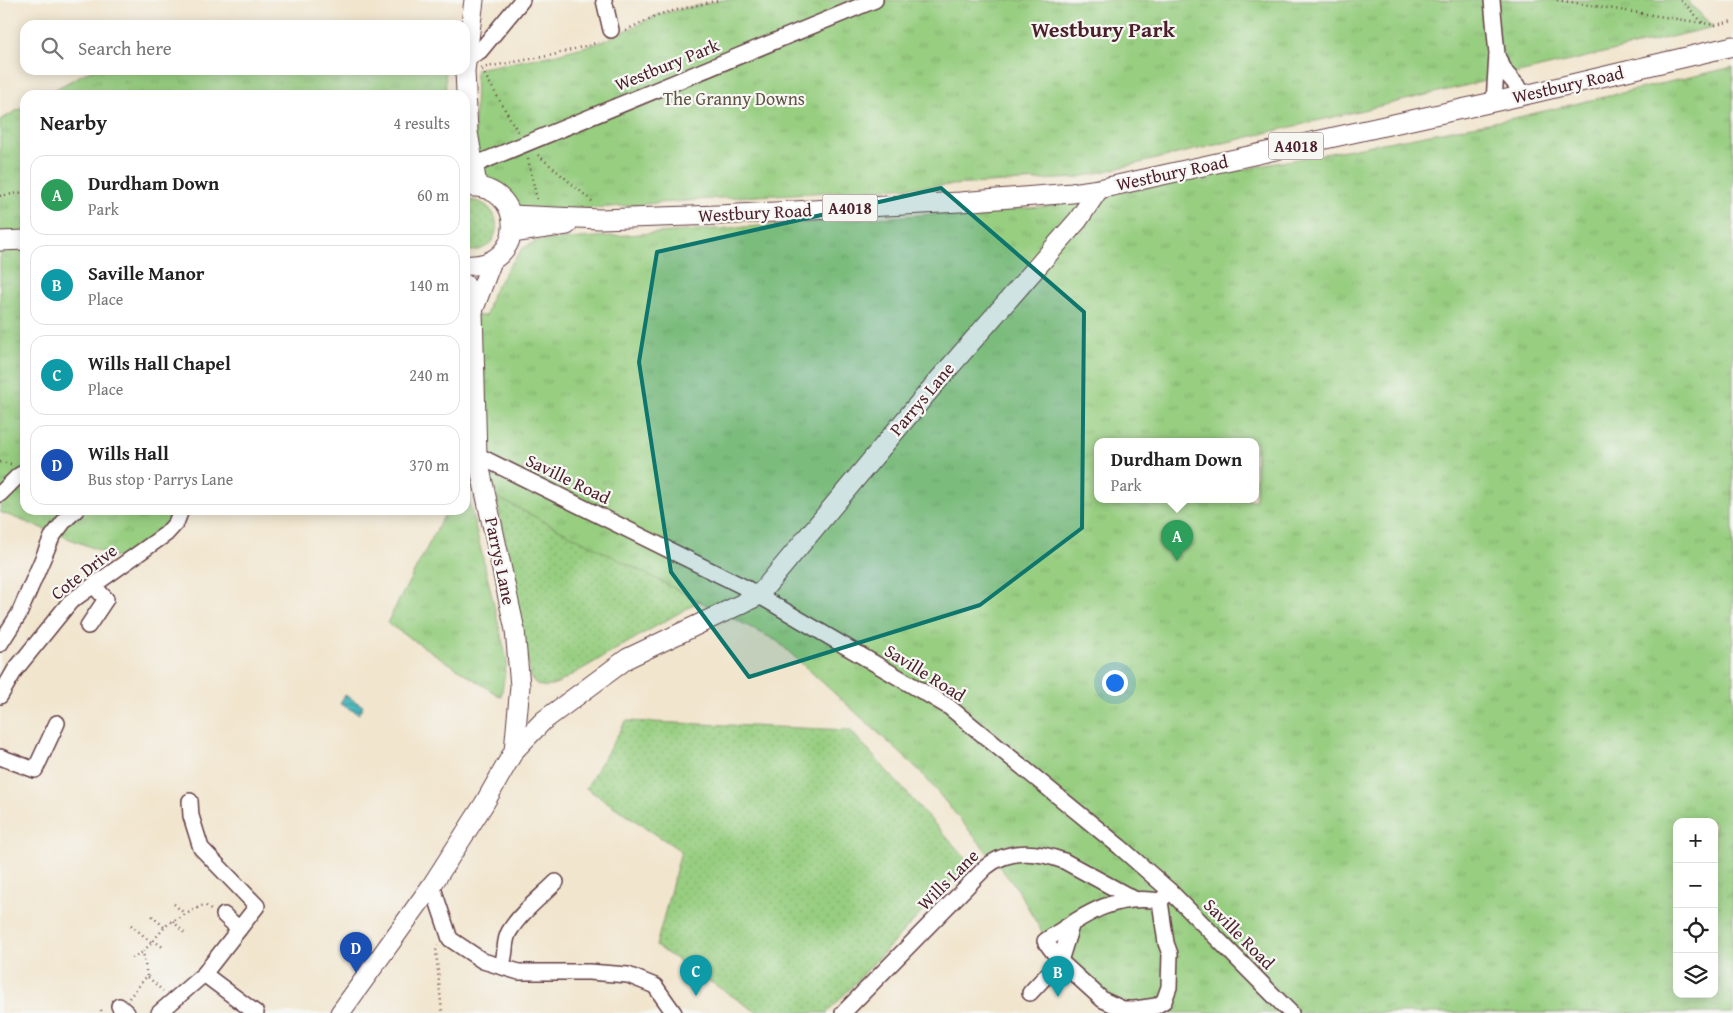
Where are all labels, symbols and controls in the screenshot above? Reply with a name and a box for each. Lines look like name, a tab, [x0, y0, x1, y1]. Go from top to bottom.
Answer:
district label: Westbury Park	[1031, 13, 1175, 45]
search box	[20, 20, 470, 75]
street label: Westbury Park	[610, 31, 724, 98]
icon: search	[38, 34, 66, 62]
text: Search here	[78, 34, 172, 62]
street label: Westbury Road	[1510, 58, 1627, 110]
park label: The Granny Downs	[663, 85, 805, 112]
text: Nearby	[40, 107, 107, 138]
text: 4 results	[393, 111, 450, 135]
road number: A4018	[1268, 132, 1324, 160]
street label: Westbury Road	[1114, 147, 1231, 198]
text: Durdham Down	[88, 169, 219, 197]
text: A	[52, 183, 62, 207]
text: 60 m	[417, 183, 449, 207]
road number: A4018	[822, 194, 878, 222]
street label: Westbury Road	[698, 196, 813, 229]
text: Park	[88, 197, 119, 221]
text: Saville Manor	[88, 259, 205, 287]
text: B	[52, 273, 62, 297]
text: 140 m	[409, 273, 449, 297]
text: Place	[88, 287, 123, 311]
text: Wills Hall Chapel	[88, 349, 231, 377]
street label: Parrys Lane	[883, 356, 961, 441]
text: C	[52, 363, 62, 387]
text: 240 m	[409, 363, 449, 387]
text: Place	[88, 377, 123, 401]
popup	[1094, 438, 1259, 503]
text: Wills Hall	[88, 439, 169, 467]
text: Durdham Down	[1111, 445, 1242, 473]
street label: Saville Road	[521, 446, 615, 511]
text: D	[52, 453, 62, 477]
text: 370 m	[409, 453, 449, 477]
text: Bus stop · Parrys Lane	[88, 467, 233, 491]
text: Park	[1111, 473, 1142, 497]
street label: Parrys Lane	[478, 515, 523, 607]
pin: A	[1161, 520, 1193, 561]
street label: Cote Drive	[45, 537, 123, 606]
street label: Saville Road	[879, 637, 971, 708]
your location	[1102, 670, 1128, 696]
map controls	[1673, 818, 1718, 998]
button: +	[1673, 818, 1718, 863]
street label: Wills Lane	[911, 843, 985, 917]
button: −	[1673, 863, 1718, 908]
street label: Saville Road	[1198, 892, 1281, 976]
button: locate	[1673, 908, 1718, 953]
pin: D	[340, 932, 372, 973]
button: layers	[1673, 953, 1718, 998]
pin: C	[680, 955, 712, 996]
pin: B	[1042, 956, 1074, 997]

